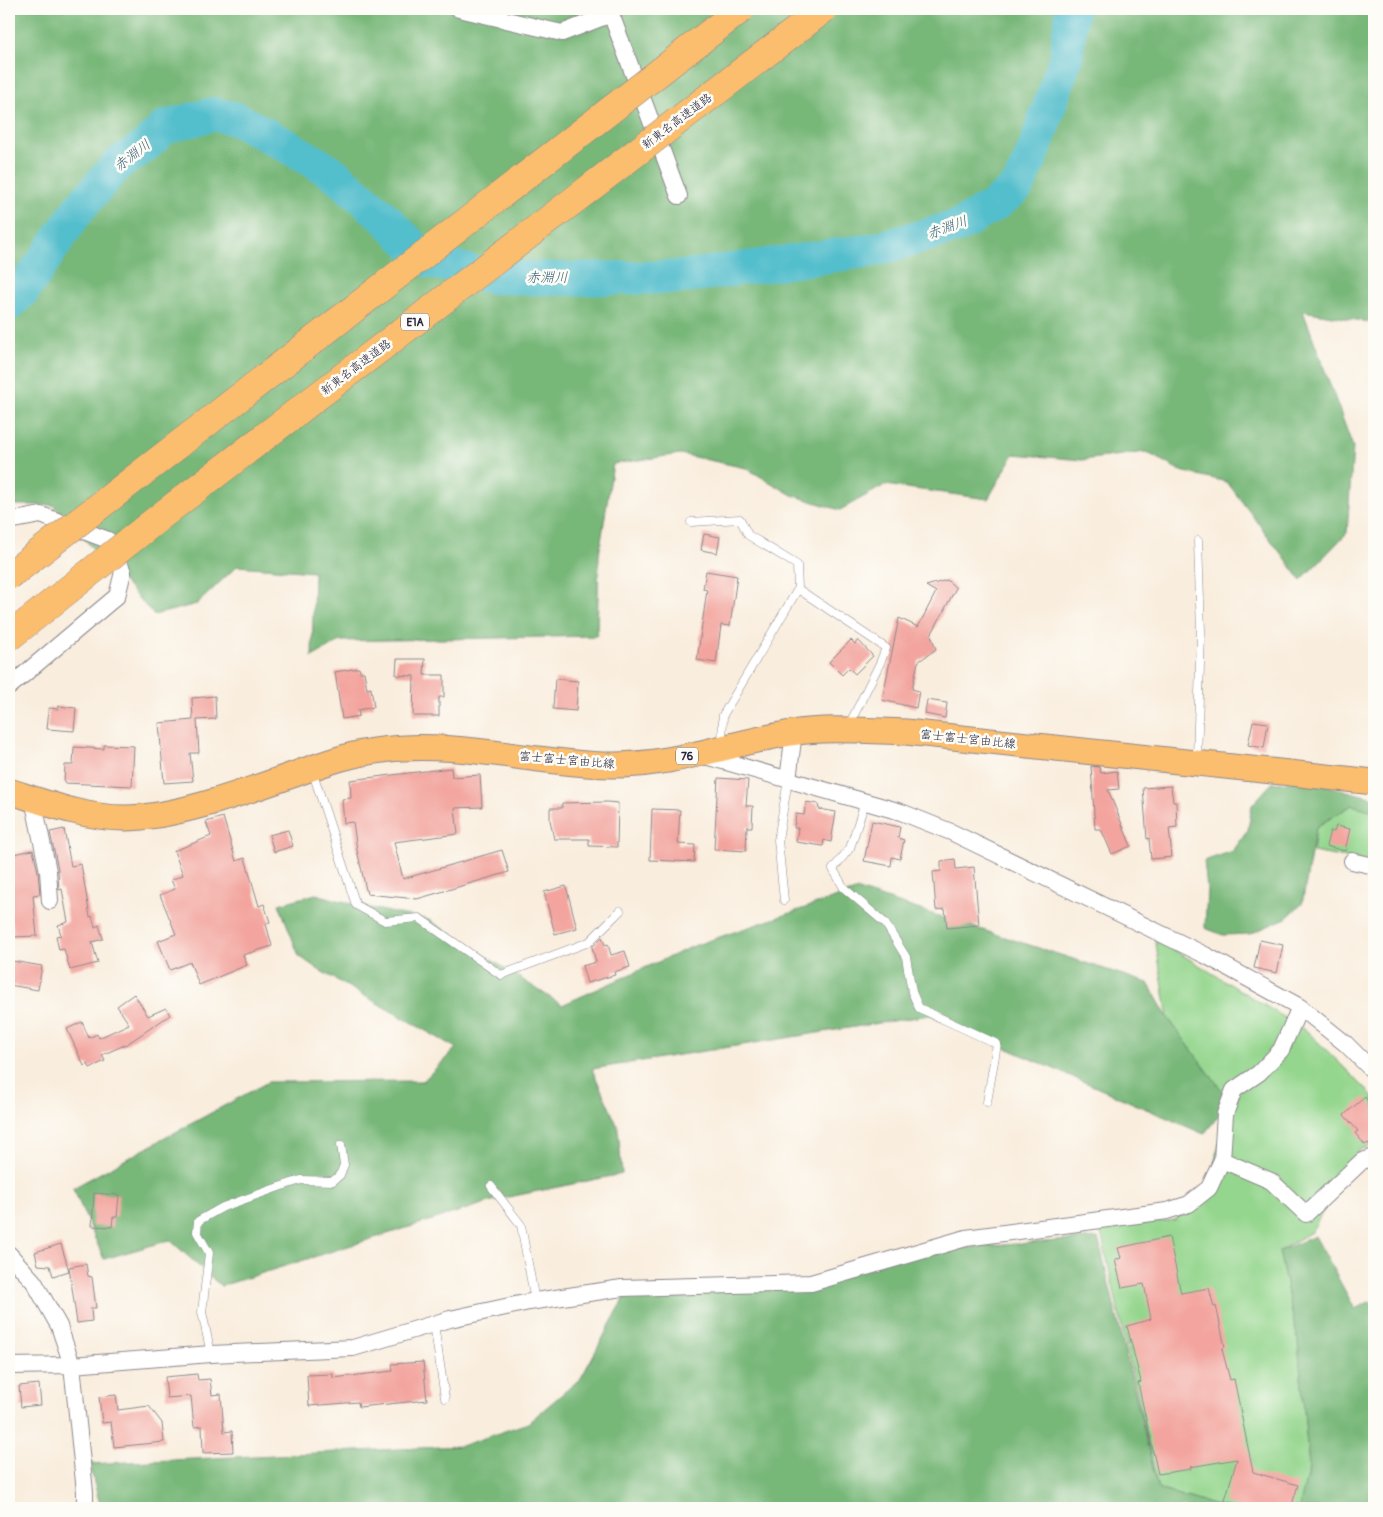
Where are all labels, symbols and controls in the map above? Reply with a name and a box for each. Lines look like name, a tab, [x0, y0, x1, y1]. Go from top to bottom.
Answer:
street label: 新東名高速道路	[639, 90, 715, 153]
water label: 赤淵川	[111, 136, 154, 175]
water label: 赤淵川	[925, 212, 970, 243]
water label: 赤淵川	[526, 269, 568, 286]
road number: E1A	[401, 314, 429, 331]
street label: 新東名高速道路	[318, 336, 394, 399]
street label: 富士富士宮由比線	[919, 727, 1016, 752]
road number: 76	[676, 748, 698, 764]
street label: 富士富士宮由比線	[518, 749, 615, 772]

